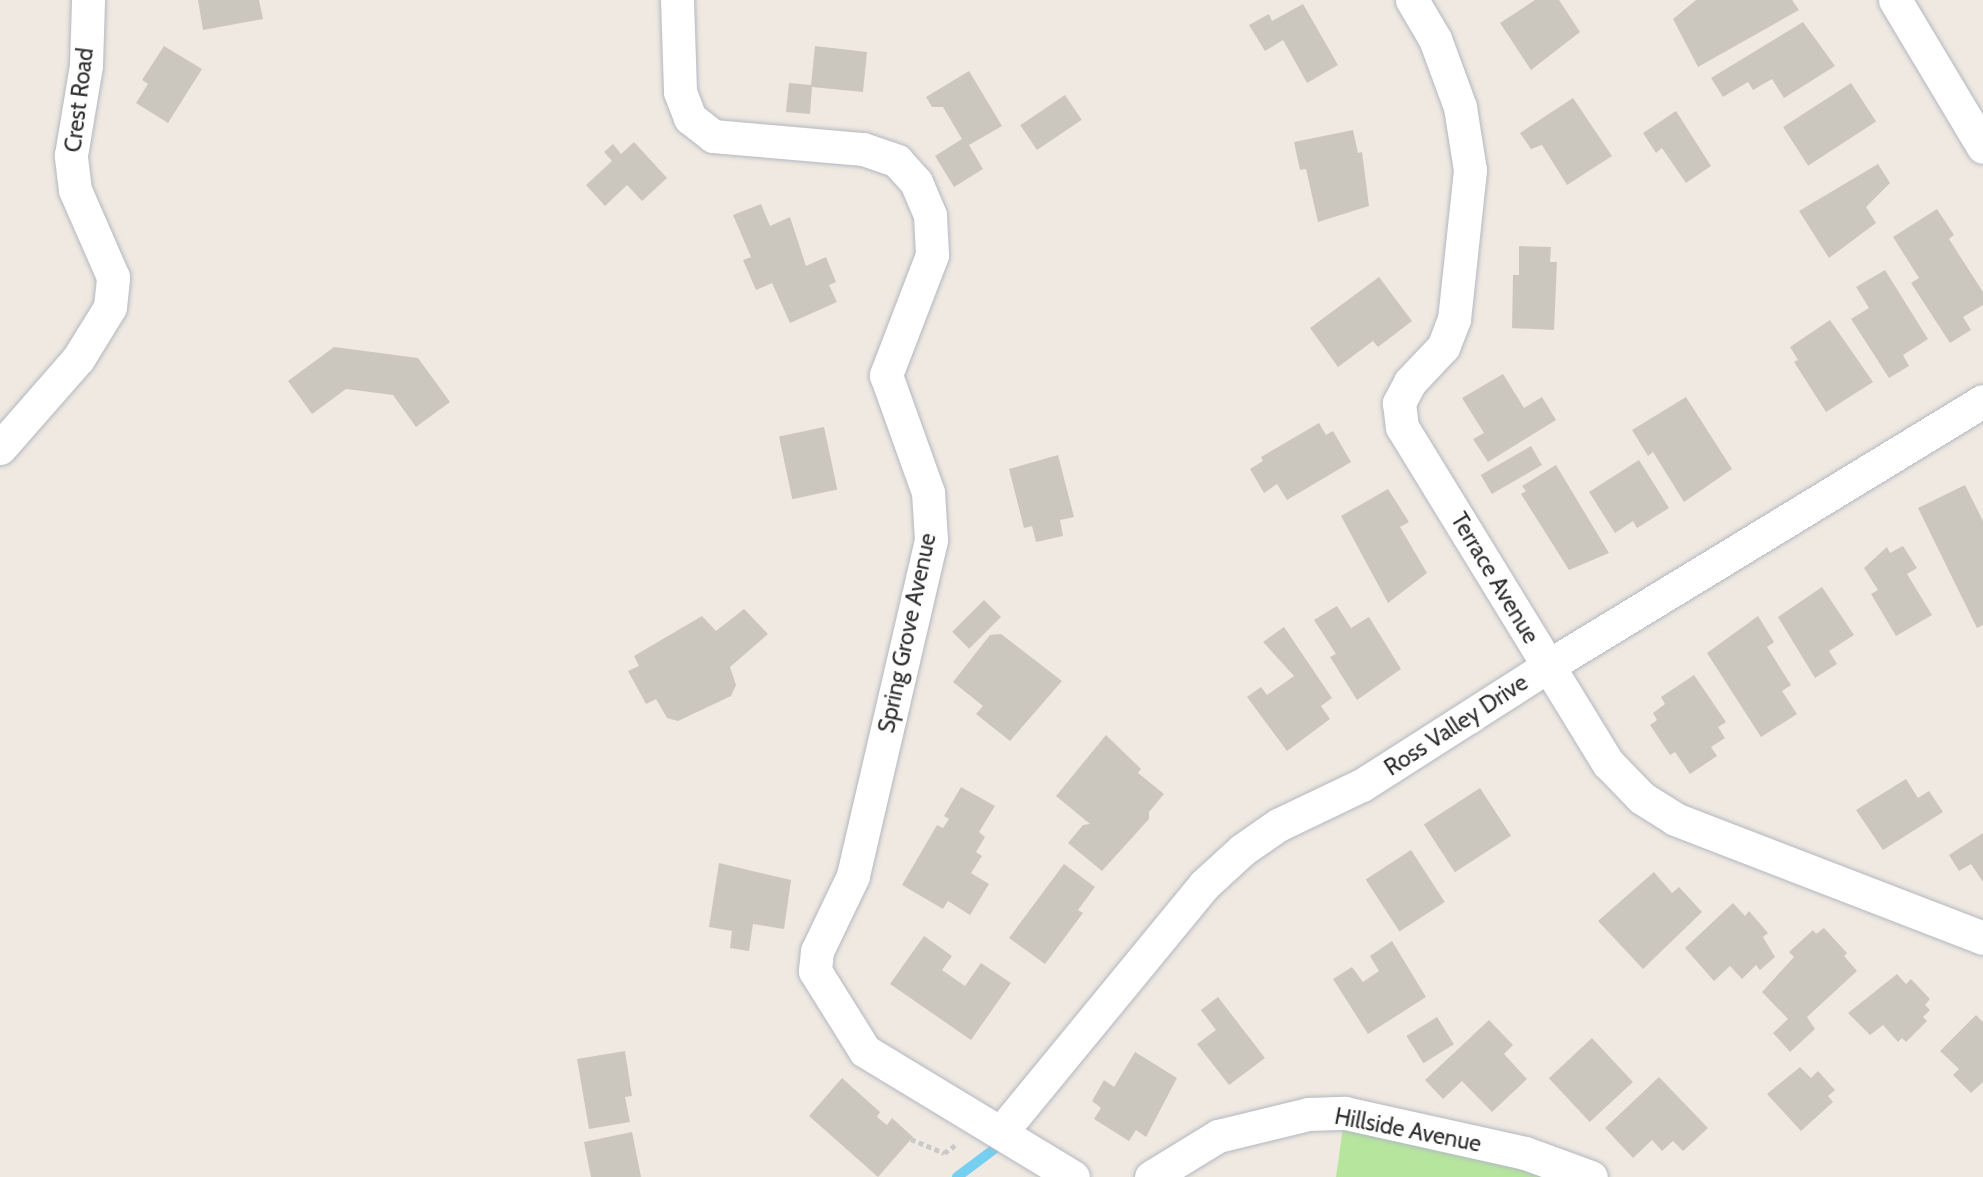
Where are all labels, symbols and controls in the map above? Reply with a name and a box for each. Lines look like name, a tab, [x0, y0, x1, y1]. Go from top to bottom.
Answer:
street label: Crest Road	[59, 46, 99, 154]
street label: Terrace Avenue	[1445, 508, 1545, 648]
street label: Spring Grove Avenue	[872, 531, 942, 735]
street label: Ross Valley Drive	[1379, 668, 1533, 782]
street label: Hillside Avenue	[1332, 1102, 1484, 1158]

